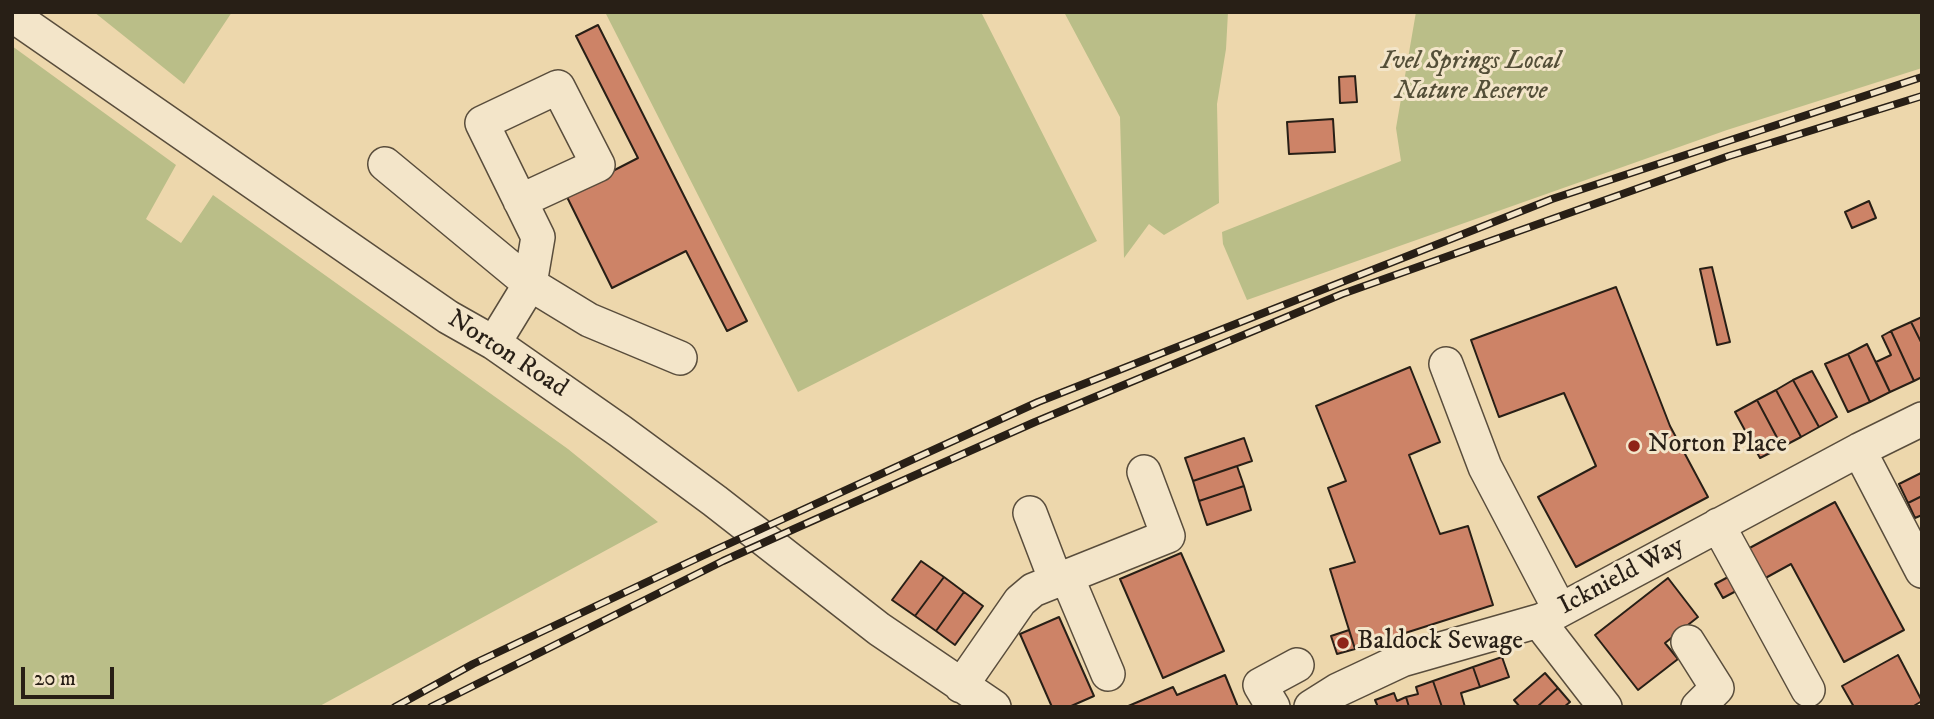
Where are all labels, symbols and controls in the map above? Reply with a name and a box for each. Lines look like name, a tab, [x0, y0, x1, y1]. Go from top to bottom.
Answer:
park label: Ivel Springs Local Nature Reserve	[1381, 47, 1561, 108]
street label: Norton Road	[441, 305, 573, 405]
place label: Norton Place	[1648, 430, 1787, 462]
marker: Norton Place	[1626, 438, 1642, 454]
street label: Icknield Way	[1554, 531, 1690, 623]
place label: Baldock Sewage	[1357, 627, 1523, 659]
marker: Baldock Sewage	[1335, 635, 1351, 651]
scale bar	[24, 652, 117, 696]
text: 20 m	[34, 666, 76, 692]

